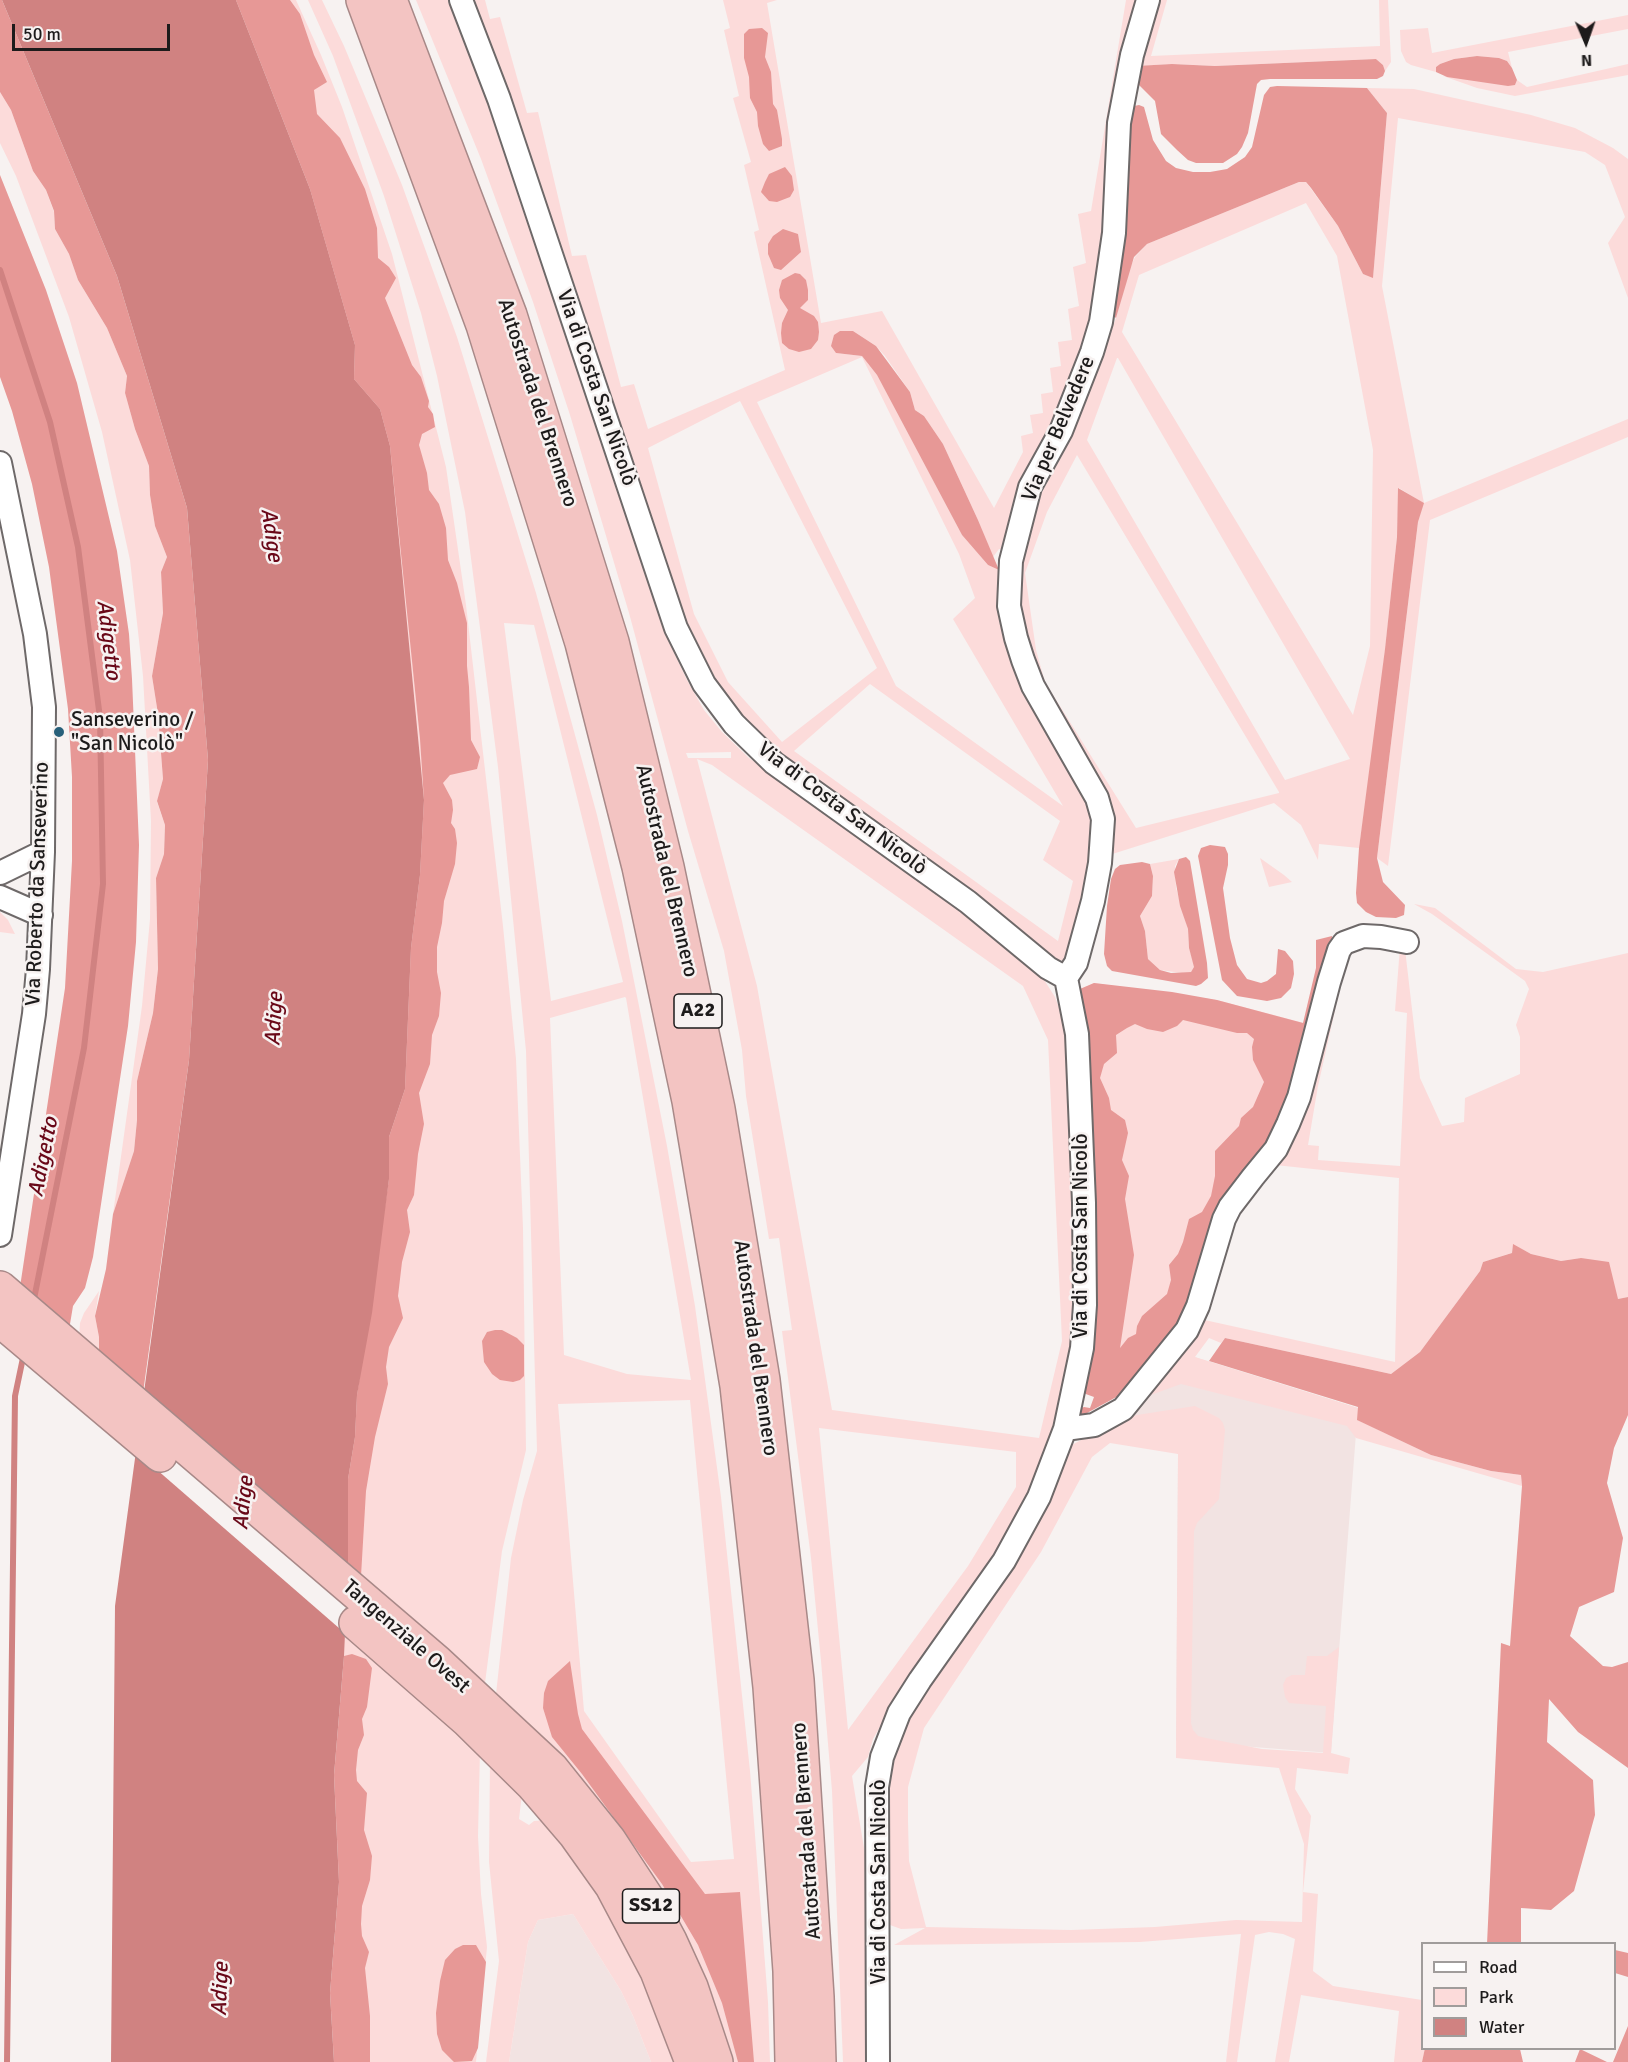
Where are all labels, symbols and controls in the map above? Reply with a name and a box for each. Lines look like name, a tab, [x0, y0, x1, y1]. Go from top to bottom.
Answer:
scale bar	[15, 12, 172, 50]
north arrow	[1556, 12, 1616, 72]
text: 50 m	[23, 23, 61, 45]
text: N	[1581, 50, 1593, 70]
street label: Via di Costa San Nicolò	[551, 287, 641, 489]
street label: Autostrada del Brennero	[491, 296, 583, 510]
street label: Via per Belvedere	[1017, 353, 1101, 505]
water label: Adige	[254, 507, 288, 563]
water label: Adigetto	[90, 599, 126, 681]
place label: Sanseverino / "San Nicolò"	[71, 707, 194, 757]
marker: Sanseverino / "San Nicolò"	[52, 725, 66, 739]
street label: Via di Costa San Nicolò	[752, 737, 932, 881]
street label: Via Roberto da Sanseverino	[21, 761, 55, 1007]
street label: Autostrada del Brennero	[629, 762, 703, 980]
water label: Adige	[260, 992, 290, 1046]
road number: A22	[674, 994, 722, 1028]
water label: Adigetto	[23, 1115, 65, 1199]
street label: Via di Costa San Nicolò	[1068, 1133, 1094, 1339]
street label: Autostrada del Brennero	[727, 1239, 783, 1457]
water label: Adige	[228, 1475, 260, 1531]
street label: Tangenziale Ovest	[337, 1575, 475, 1699]
street label: Autostrada del Brennero	[787, 1722, 827, 1940]
street label: Via di Costa San Nicolò	[866, 1779, 892, 1985]
road number: SS12	[622, 1889, 680, 1923]
legend	[1421, 1942, 1616, 2050]
text: Road	[1479, 1956, 1518, 1978]
water label: Adige	[207, 1962, 235, 2016]
text: Park	[1479, 1986, 1514, 2008]
text: Water	[1479, 2016, 1524, 2038]

